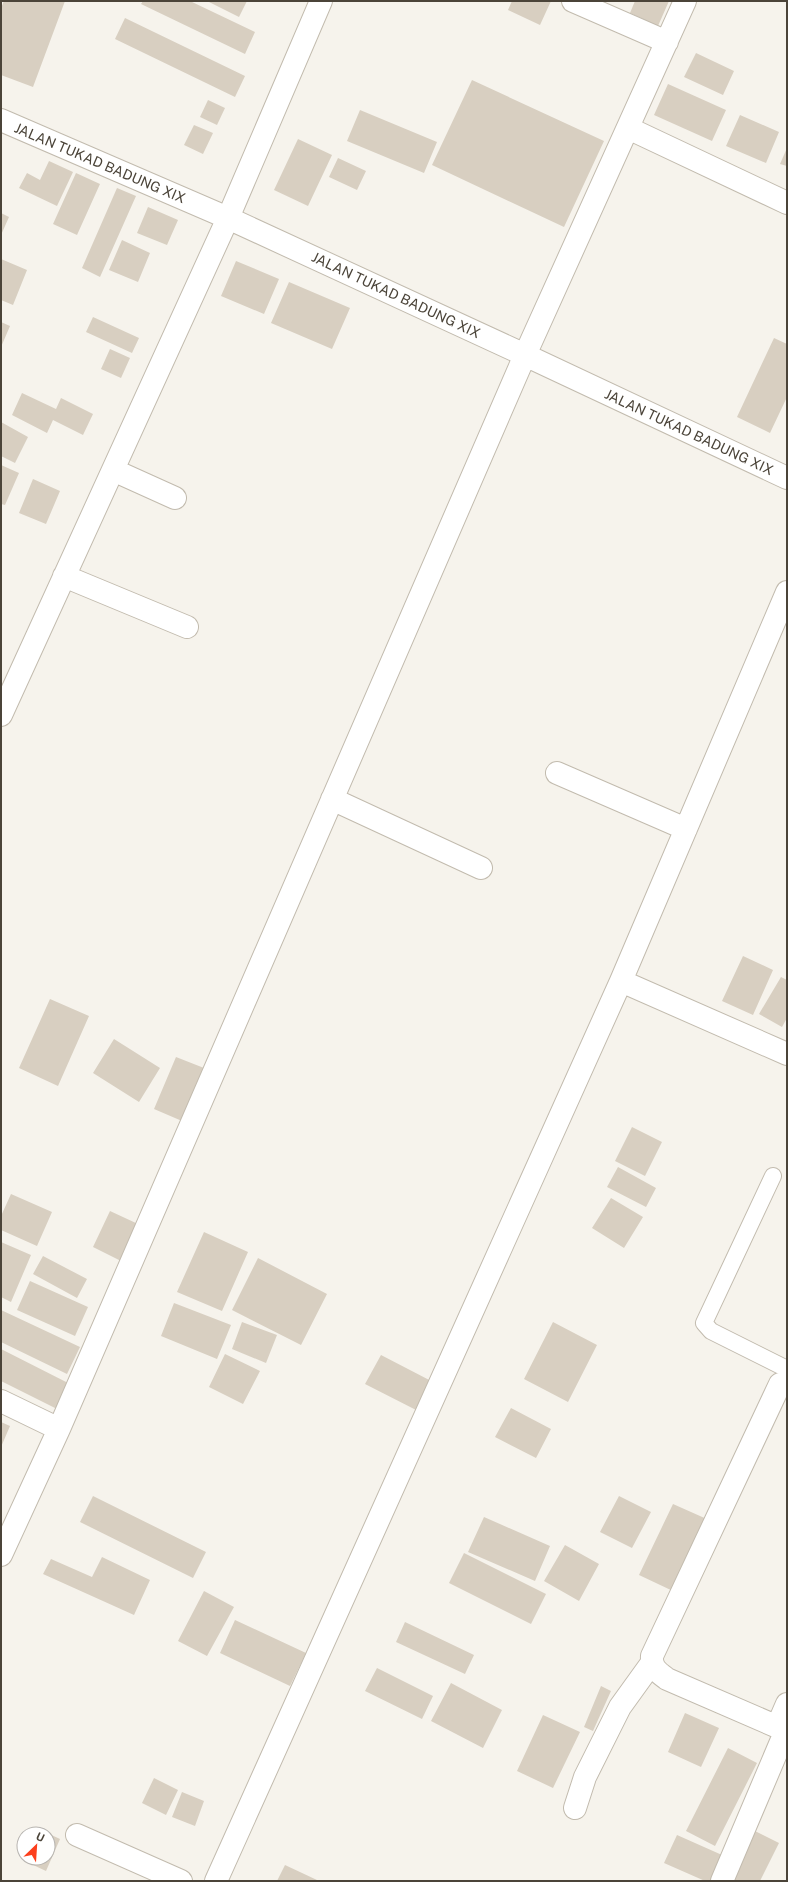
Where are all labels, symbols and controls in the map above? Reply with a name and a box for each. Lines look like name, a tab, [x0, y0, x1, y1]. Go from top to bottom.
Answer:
street label: JALAN TUKAD BADUNG XIX	[12, 120, 188, 206]
street label: JALAN TUKAD BADUNG XIX	[309, 249, 483, 341]
street label: JALAN TUKAD BADUNG XIX	[602, 386, 776, 478]
north arrow	[16, 1826, 56, 1866]
text: U	[34, 1830, 46, 1844]

